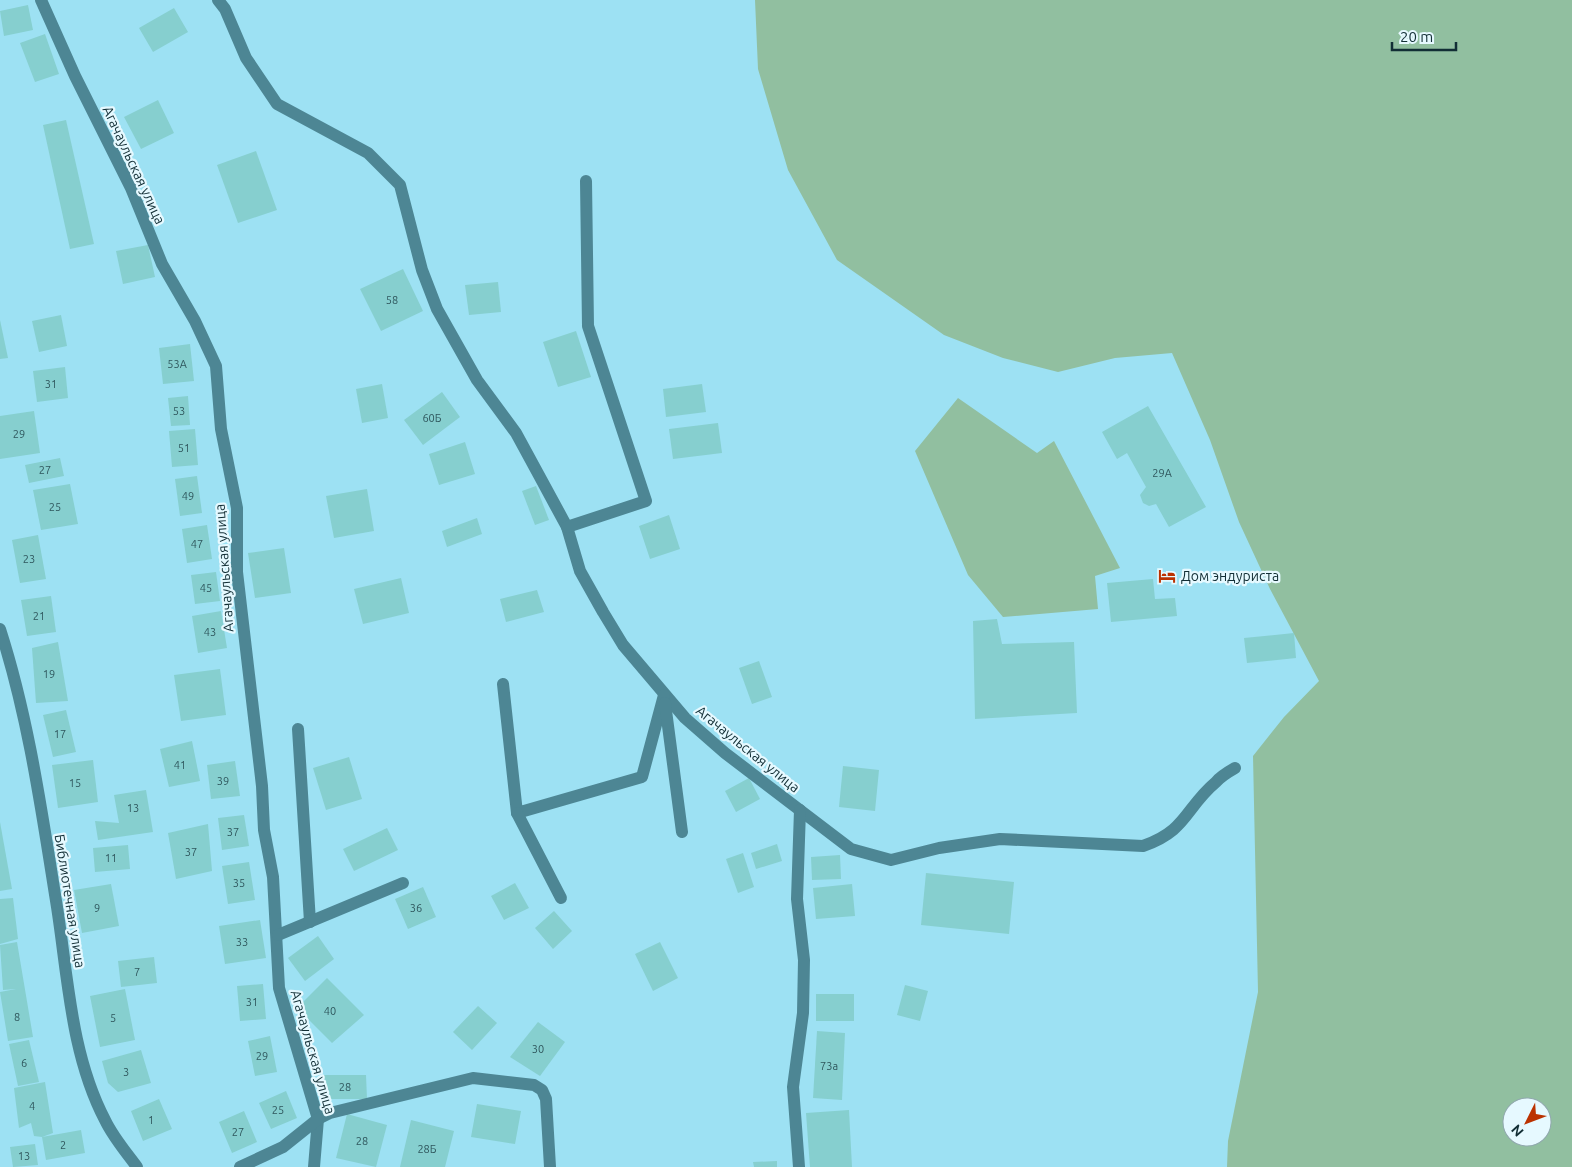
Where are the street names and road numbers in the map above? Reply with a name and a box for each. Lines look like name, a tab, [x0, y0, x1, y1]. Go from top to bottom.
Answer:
street label: Агачаульская улица	[100, 103, 168, 227]
street label: Агачаульская улица	[212, 503, 236, 633]
street label: Агачаульская улица	[693, 702, 803, 796]
street label: Библиотечная улица	[52, 833, 88, 969]
street label: Агачаульская улица	[288, 988, 338, 1116]

